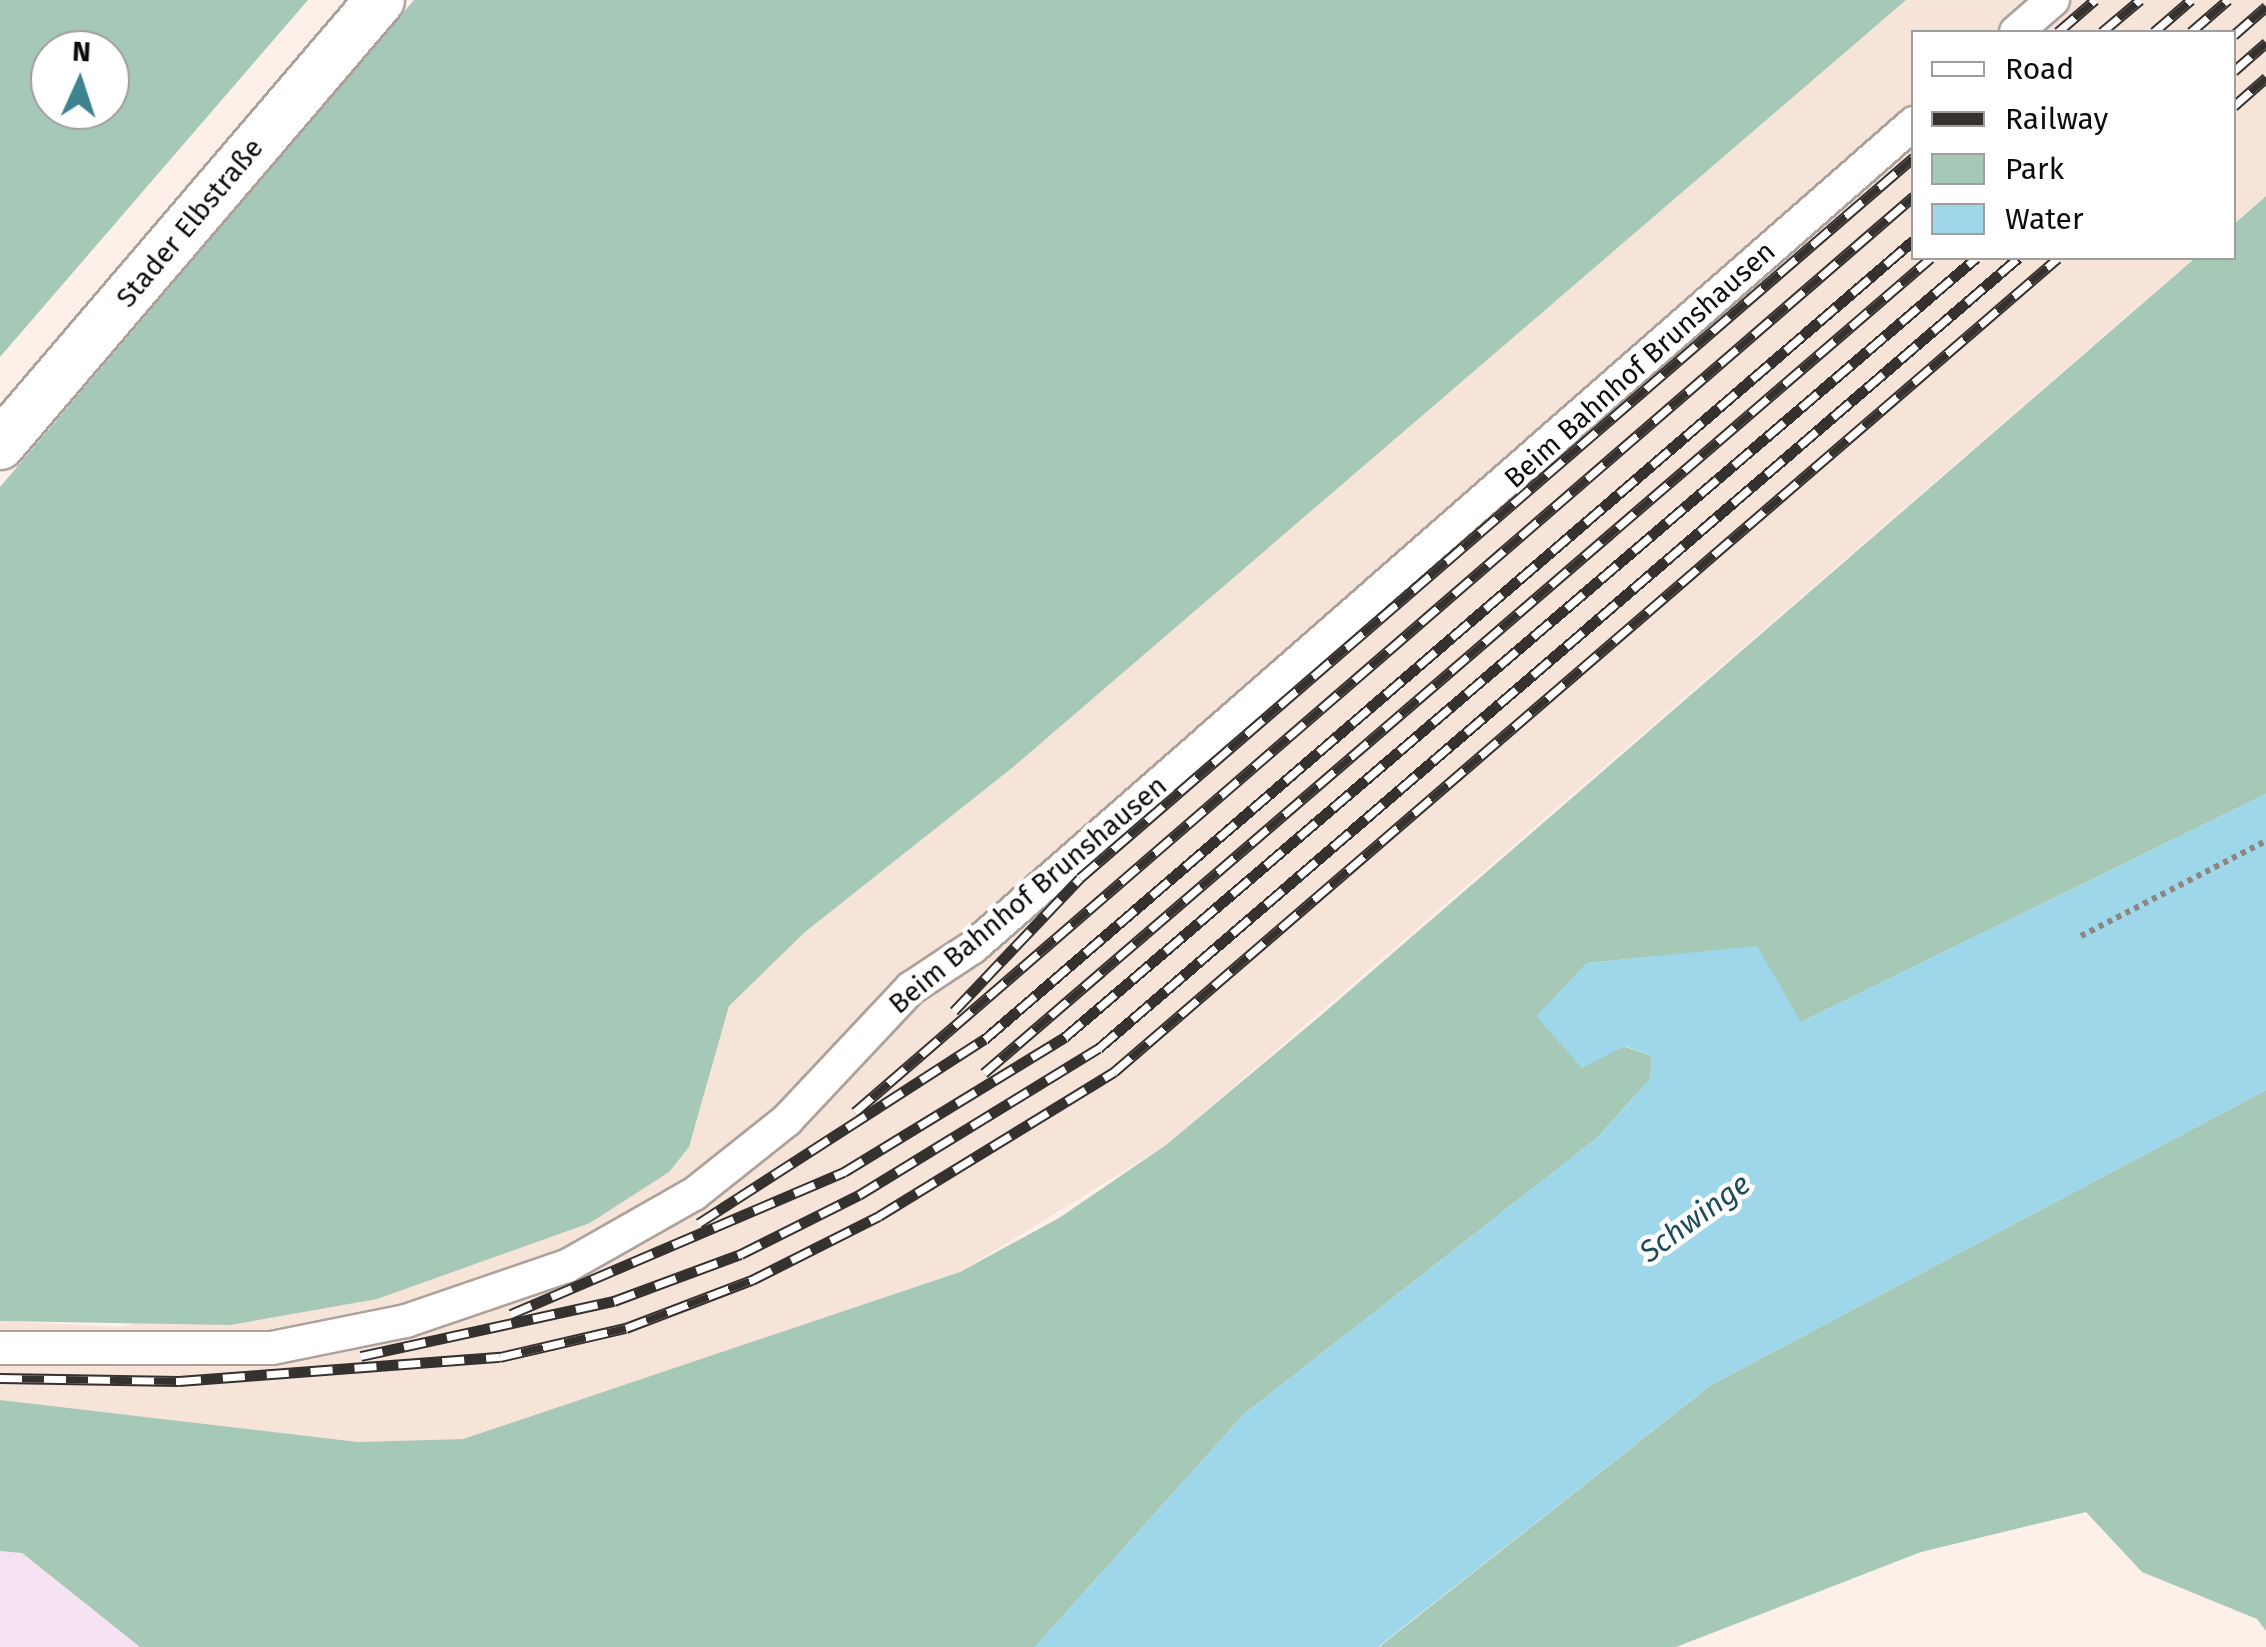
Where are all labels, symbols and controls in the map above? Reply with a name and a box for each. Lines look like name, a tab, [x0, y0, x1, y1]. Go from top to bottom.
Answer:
north arrow	[30, 30, 130, 130]
legend	[1911, 30, 2236, 260]
text: N	[71, 35, 92, 69]
text: Road	[2005, 51, 2074, 87]
text: Railway	[2005, 101, 2108, 137]
street label: Stader Elbstraße	[110, 132, 270, 314]
text: Park	[2005, 151, 2064, 187]
text: Water	[2005, 201, 2084, 237]
street label: Beim Bahnhof Brunshausen	[1498, 235, 1782, 495]
street label: Beim Bahnhof Brunshausen	[882, 769, 1174, 1021]
water label: Schwinge	[1633, 1166, 1757, 1270]

